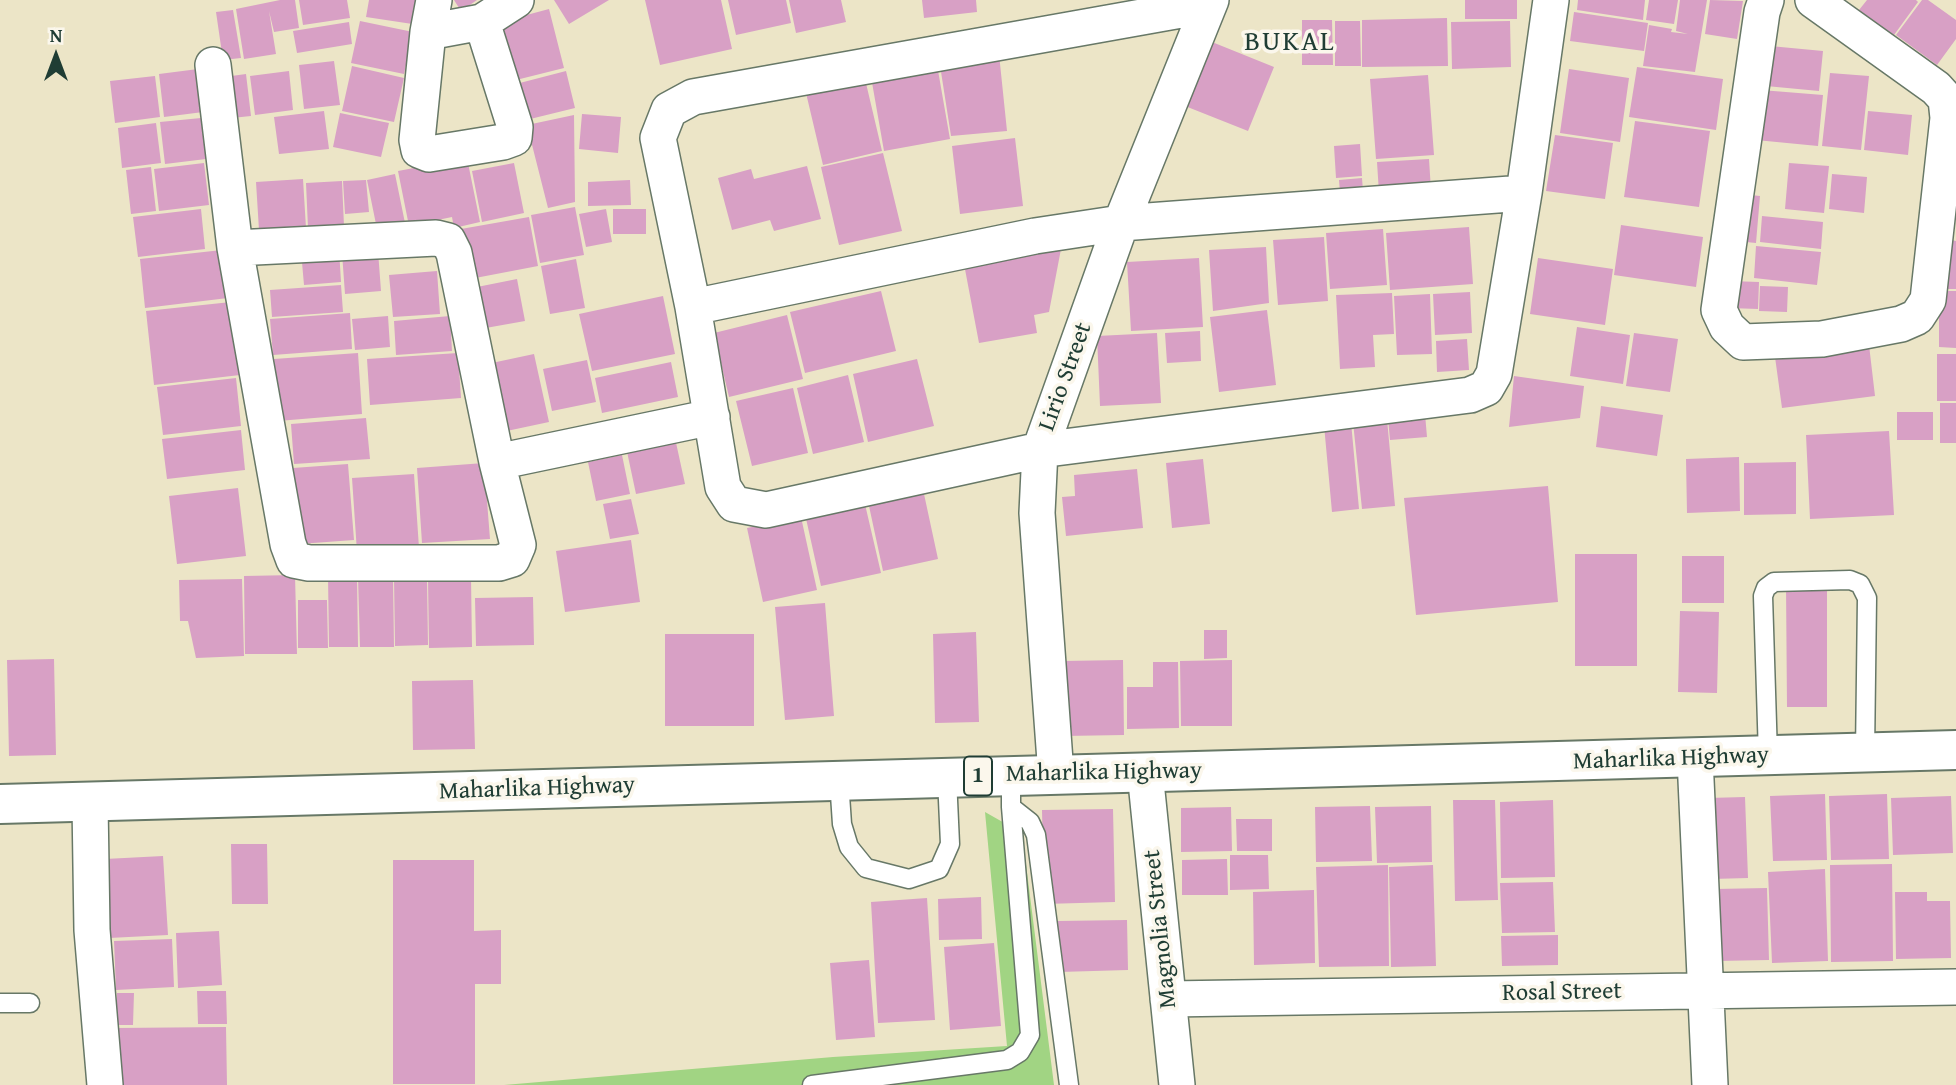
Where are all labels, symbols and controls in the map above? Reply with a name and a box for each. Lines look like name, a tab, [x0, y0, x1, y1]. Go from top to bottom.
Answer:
north arrow	[21, 21, 91, 91]
text: N	[50, 21, 62, 49]
district label: BUKAL	[1245, 26, 1335, 60]
street label: Lirio Street	[1033, 319, 1099, 435]
street label: Maharlika Highway	[1573, 741, 1769, 777]
road number: 1	[964, 756, 992, 796]
street label: Maharlika Highway	[1006, 757, 1202, 789]
street label: Maharlika Highway	[439, 771, 635, 807]
street label: Magnolia Street	[1138, 848, 1184, 1010]
street label: Rosal Street	[1502, 978, 1622, 1008]

